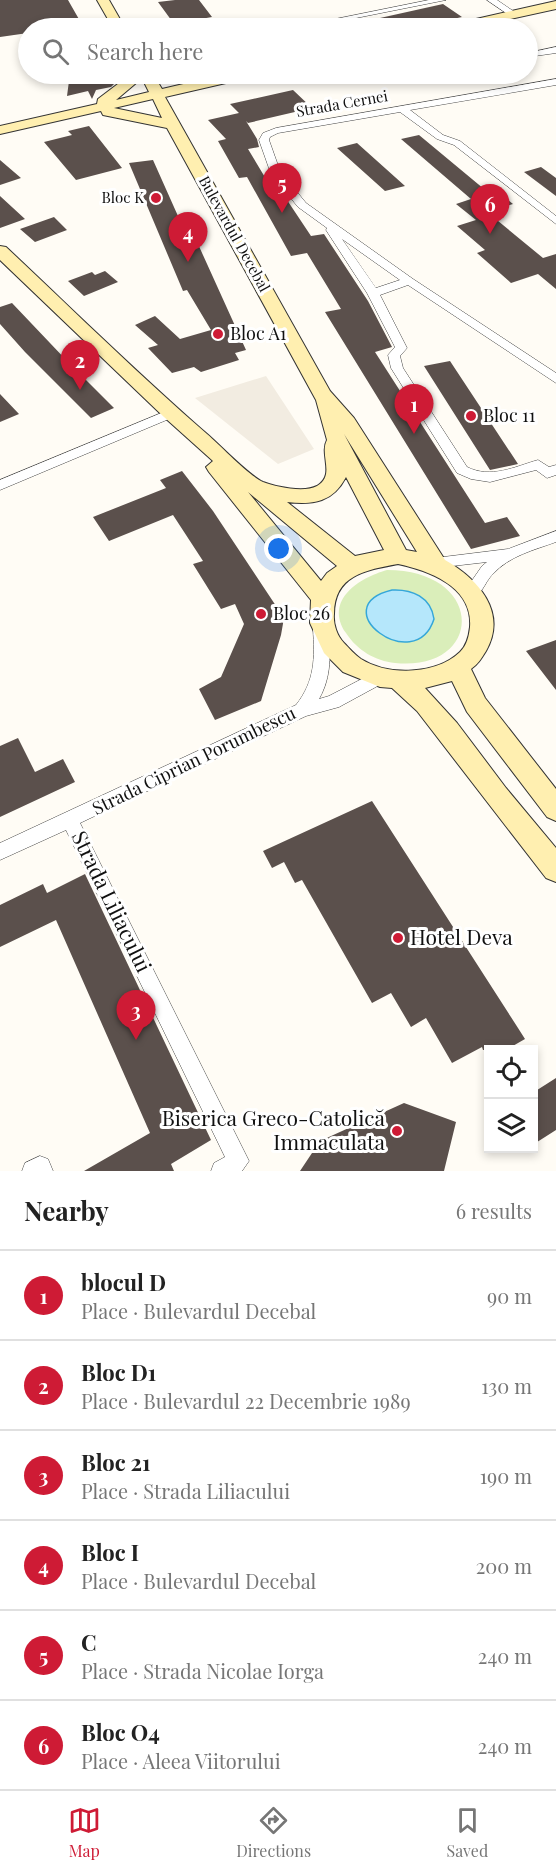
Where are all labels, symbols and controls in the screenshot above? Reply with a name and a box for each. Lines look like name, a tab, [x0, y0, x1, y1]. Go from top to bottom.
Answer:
search box	[18, 18, 538, 84]
icon: search	[39, 35, 72, 68]
text: Search here	[87, 36, 203, 66]
street label: Strada Cernei	[294, 85, 390, 121]
pin: 5	[262, 164, 302, 213]
street label: Bulevardul Decebal	[195, 172, 275, 295]
pin: 6	[470, 184, 510, 234]
place label: Bloc K	[102, 187, 144, 207]
marker: Bloc K	[149, 191, 163, 205]
pin: 4	[168, 212, 207, 262]
place label: Bloc A1	[230, 321, 287, 345]
marker: Bloc A1	[211, 327, 225, 341]
pin: 2	[60, 340, 100, 390]
pin: 1	[394, 384, 434, 434]
place label: Bloc 11	[483, 403, 536, 427]
marker: Bloc 11	[464, 409, 478, 423]
your location	[264, 534, 293, 563]
place label: Bloc 26	[273, 601, 330, 625]
marker: Bloc 26	[254, 607, 268, 621]
street label: Strada Ciprian Porumbescu	[88, 700, 300, 820]
street label: Strada Liliacului	[66, 826, 159, 977]
place label: Hotel Deva	[410, 922, 513, 950]
marker: Hotel Deva	[391, 931, 405, 945]
pin: 3	[116, 990, 156, 1040]
map controls	[484, 1045, 538, 1153]
button: locate	[484, 1045, 538, 1099]
button: layers	[484, 1099, 538, 1153]
place label: Biserica Greco-Catolică Immaculata	[162, 1103, 386, 1155]
marker: Biserica Greco-Catolică Immaculata	[390, 1124, 404, 1138]
text: Nearby	[24, 1193, 109, 1228]
text: 6 results	[456, 1197, 532, 1224]
text: blocul D	[81, 1267, 166, 1297]
text: 1	[40, 1282, 47, 1309]
text: 90 m	[487, 1282, 532, 1309]
text: Place · Bulevardul Decebal	[81, 1297, 316, 1324]
text: Bloc D1	[81, 1357, 156, 1387]
text: 2	[38, 1372, 49, 1399]
text: 130 m	[481, 1372, 532, 1399]
text: Place · Bulevardul 22 Decembrie 1989	[81, 1387, 411, 1414]
text: Bloc 21	[81, 1447, 150, 1477]
text: 3	[39, 1462, 48, 1489]
text: 190 m	[480, 1462, 532, 1489]
text: Place · Strada Liliacului	[81, 1477, 290, 1504]
text: Bloc I	[81, 1537, 139, 1567]
text: 4	[38, 1552, 49, 1579]
text: 200 m	[476, 1552, 532, 1579]
text: Place · Bulevardul Decebal	[81, 1567, 316, 1594]
text: C	[81, 1627, 97, 1657]
text: 5	[39, 1642, 48, 1669]
text: 240 m	[478, 1642, 532, 1669]
text: Place · Strada Nicolae Iorga	[81, 1657, 324, 1684]
text: Bloc O4	[81, 1717, 160, 1747]
text: 6	[38, 1732, 49, 1759]
text: 240 m	[478, 1732, 532, 1759]
text: Place · Aleea Viitorului	[81, 1747, 281, 1774]
tab: Map	[68, 1804, 101, 1861]
tab: Directions	[236, 1804, 311, 1861]
tab: Saved	[447, 1804, 488, 1861]

